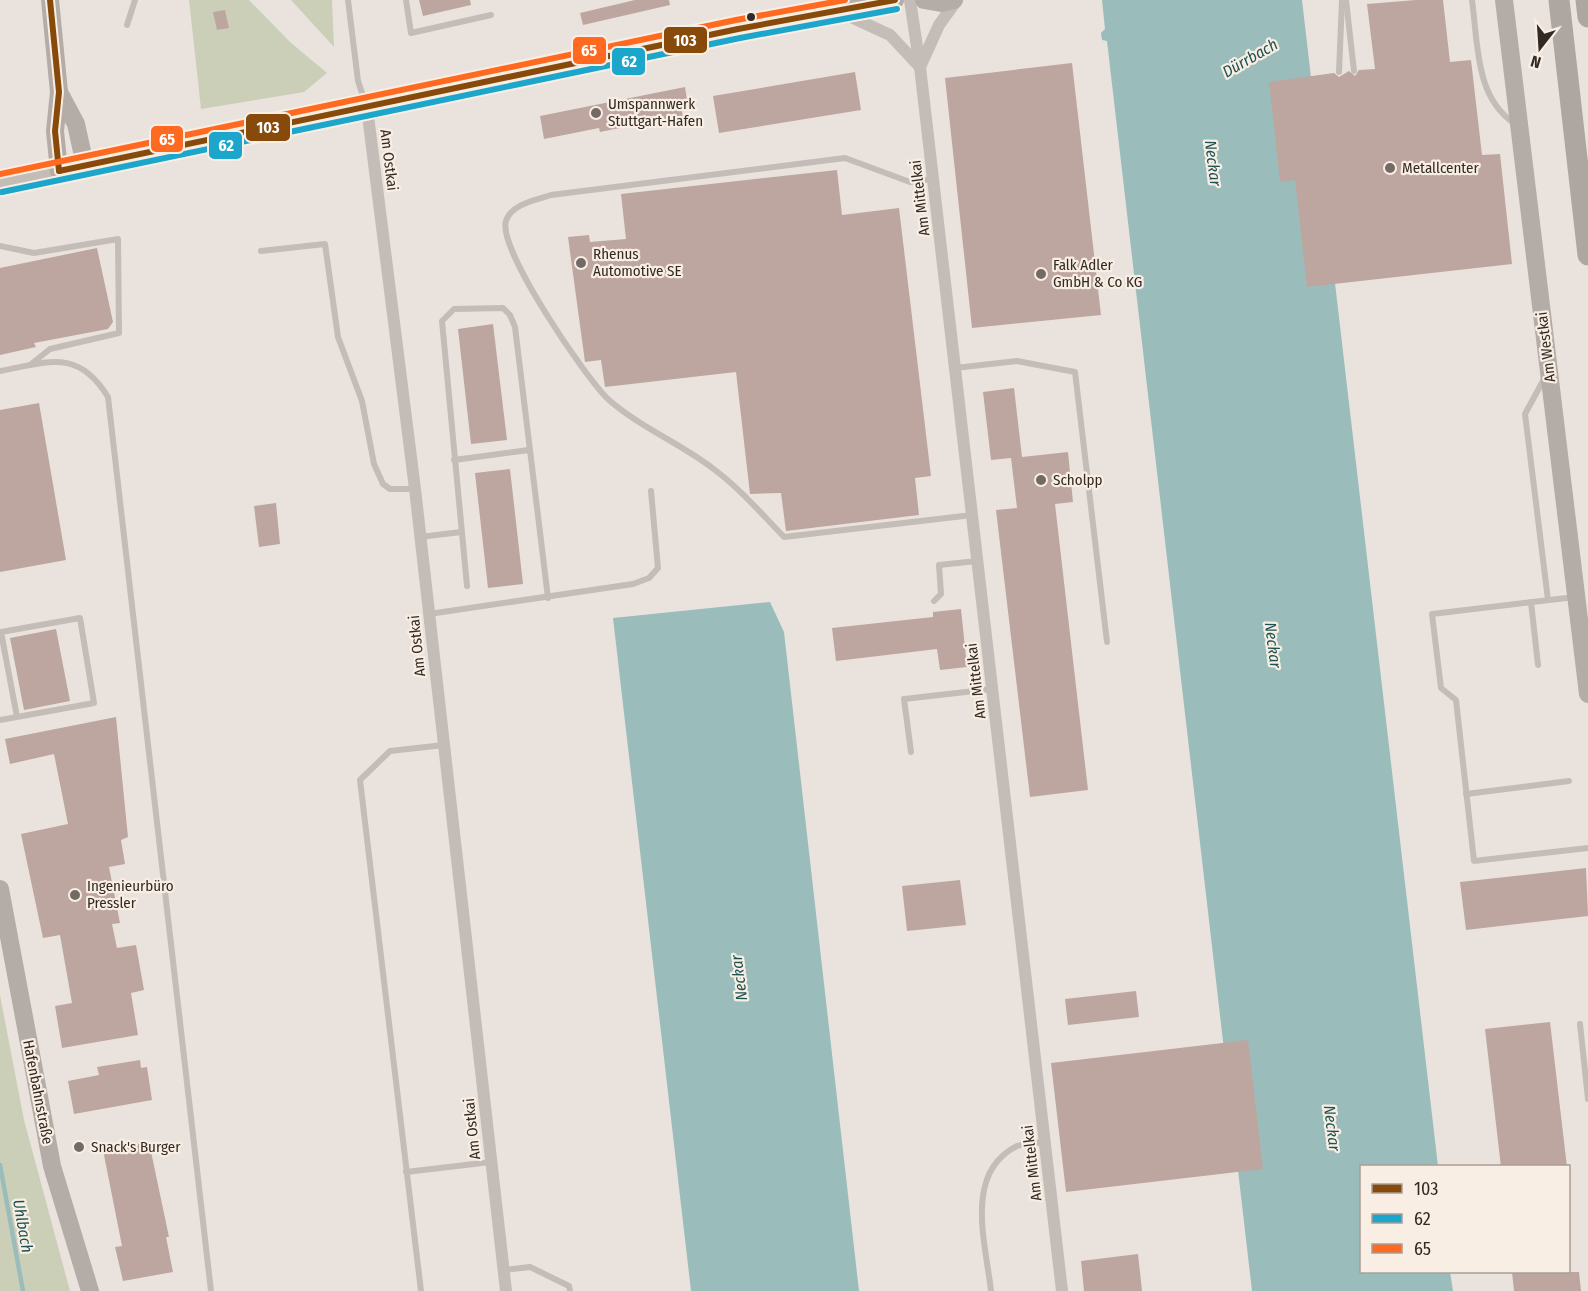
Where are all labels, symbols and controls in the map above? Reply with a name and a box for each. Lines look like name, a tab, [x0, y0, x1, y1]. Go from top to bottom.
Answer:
unlabelled marker	[745, 11, 757, 23]
north arrow	[1510, 18, 1570, 78]
line badge: 103	[663, 26, 708, 54]
text: 103	[674, 31, 697, 50]
water label: Dürrbach	[1219, 35, 1281, 81]
line badge: 65	[572, 36, 607, 65]
text: 65	[581, 41, 597, 60]
line badge: 62	[611, 47, 646, 76]
text: N	[1528, 51, 1543, 72]
text: 62	[621, 52, 637, 71]
place label: Umspannwerk Stuttgart-Hafen	[608, 95, 703, 130]
marker: Umspannwerk Stuttgart-Hafen	[589, 106, 603, 120]
line badge: 103	[245, 113, 291, 142]
text: 103	[257, 118, 280, 137]
line badge: 65	[150, 125, 184, 153]
street label: Am Ostkai	[376, 128, 402, 192]
text: 65	[159, 130, 175, 149]
line badge: 62	[208, 131, 243, 160]
text: 62	[218, 136, 234, 155]
water label: Neckar	[1201, 139, 1225, 187]
street label: Am Mittelkai	[906, 159, 934, 237]
place label: Metallcenter	[1402, 159, 1479, 177]
marker: Metallcenter	[1383, 161, 1397, 175]
place label: Rhenus Automotive SE	[593, 245, 681, 280]
marker: Rhenus Automotive SE	[574, 256, 588, 270]
place label: Falk Adler GmbH & Co KG	[1053, 256, 1142, 291]
marker: Falk Adler GmbH & Co KG	[1034, 267, 1048, 281]
street label: Am Westkai	[1533, 311, 1559, 383]
place label: Scholpp	[1053, 471, 1103, 489]
marker: Scholpp	[1034, 473, 1048, 487]
street label: Am Ostkai	[405, 614, 429, 678]
water label: Neckar	[1261, 621, 1285, 669]
street label: Am Mittelkai	[962, 642, 990, 720]
place label: Ingenieurbüro Pressler	[87, 877, 174, 912]
marker: Ingenieurbüro Pressler	[68, 888, 82, 902]
water label: Neckar	[727, 954, 751, 1002]
street label: Hafenbahnstraße	[19, 1038, 57, 1146]
street label: Am Ostkai	[460, 1097, 484, 1161]
water label: Neckar	[1320, 1104, 1344, 1152]
street label: Am Mittelkai	[1018, 1124, 1046, 1202]
place label: Snack's Burger	[91, 1138, 181, 1156]
marker: Snack's Burger	[72, 1140, 86, 1154]
legend	[1360, 1165, 1570, 1273]
text: 103	[1414, 1178, 1438, 1200]
water label: Uhlbach	[9, 1198, 37, 1254]
text: 62	[1414, 1208, 1431, 1230]
text: 65	[1414, 1238, 1431, 1260]

